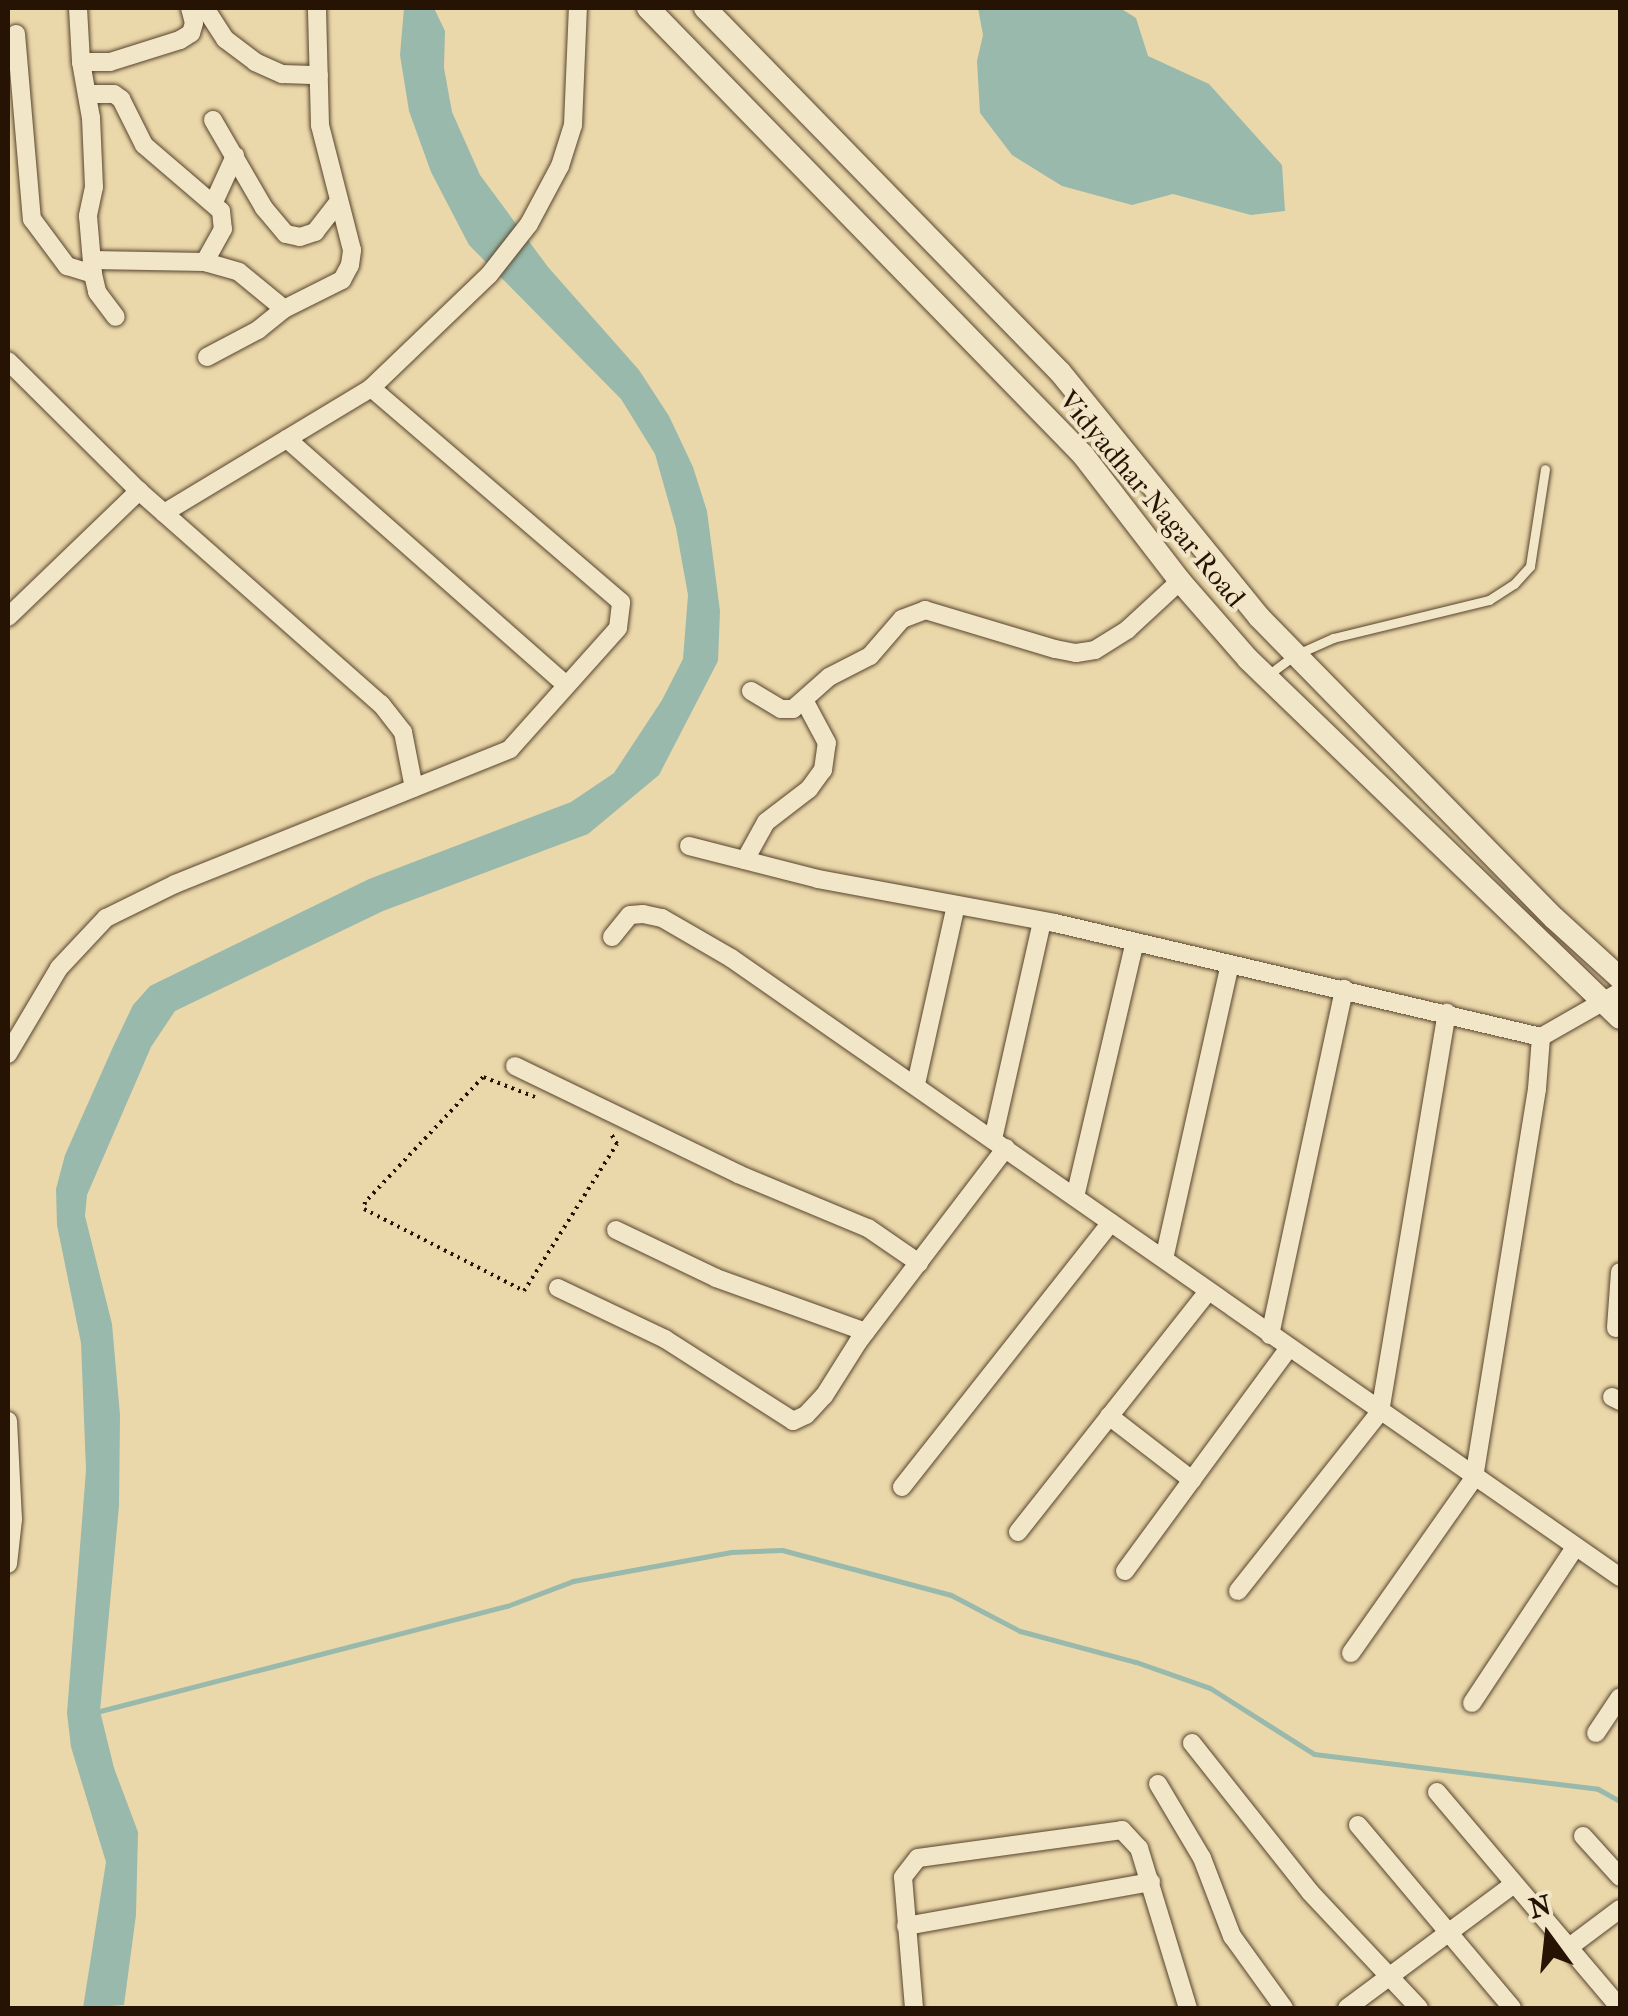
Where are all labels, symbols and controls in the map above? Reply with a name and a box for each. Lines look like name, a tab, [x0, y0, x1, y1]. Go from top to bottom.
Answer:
street label: Vidyadhar Nagar Road	[1052, 384, 1252, 614]
north arrow	[1498, 1886, 1598, 1986]
text: N	[1526, 1888, 1555, 1925]

